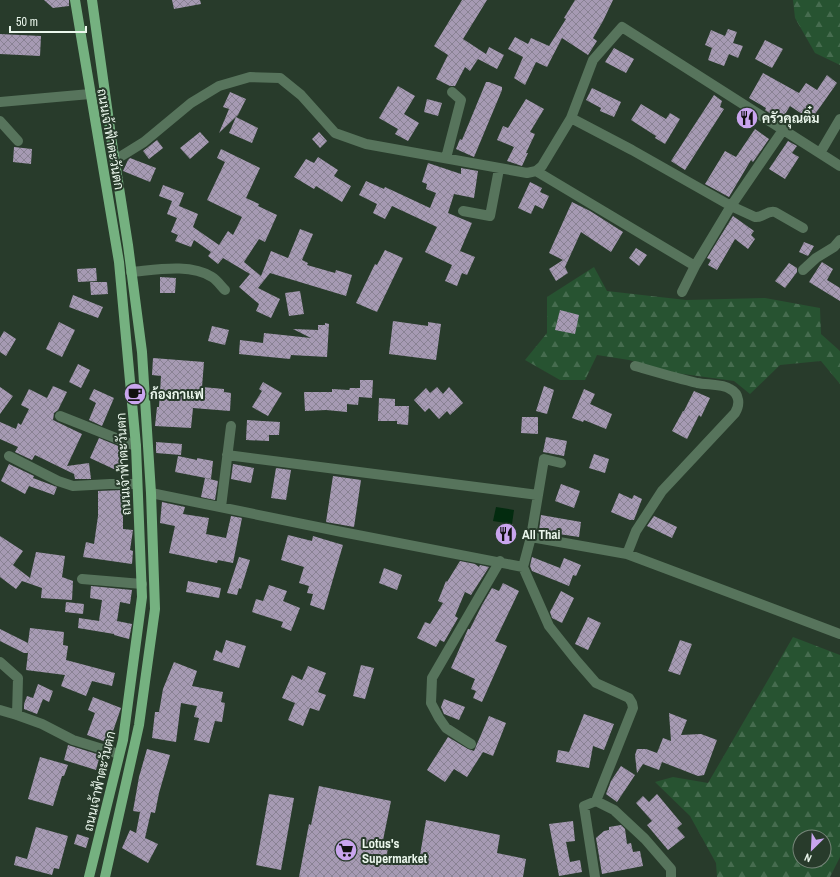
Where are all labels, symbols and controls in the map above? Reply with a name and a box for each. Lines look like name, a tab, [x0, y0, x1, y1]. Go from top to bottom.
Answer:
scale bar	[10, 8, 86, 34]
text: 50 m	[16, 14, 38, 30]
street label: ถนนเจ้าฟ้าตะวันตก	[93, 87, 129, 191]
restaurant icon: ครัวคุณติ๋ม	[734, 105, 760, 131]
place label: ครัวคุณติ๋ม	[762, 105, 820, 129]
cafe icon: ก้องกาแฟ	[122, 381, 148, 407]
place label: ก้องกาแฟ	[150, 386, 204, 403]
street label: ถนนเจ้าฟ้าตะวันตก	[111, 412, 135, 516]
restaurant icon: All Thai	[493, 521, 519, 547]
place label: All Thai	[522, 526, 561, 543]
street label: ถนนเจ้าฟ้าตะวันตก	[79, 729, 119, 833]
north arrow	[792, 829, 832, 869]
place label: Lotus's Supermarket	[362, 835, 428, 867]
supermarket icon: Lotus's Supermarket	[333, 837, 359, 863]
text: N	[802, 850, 814, 866]

